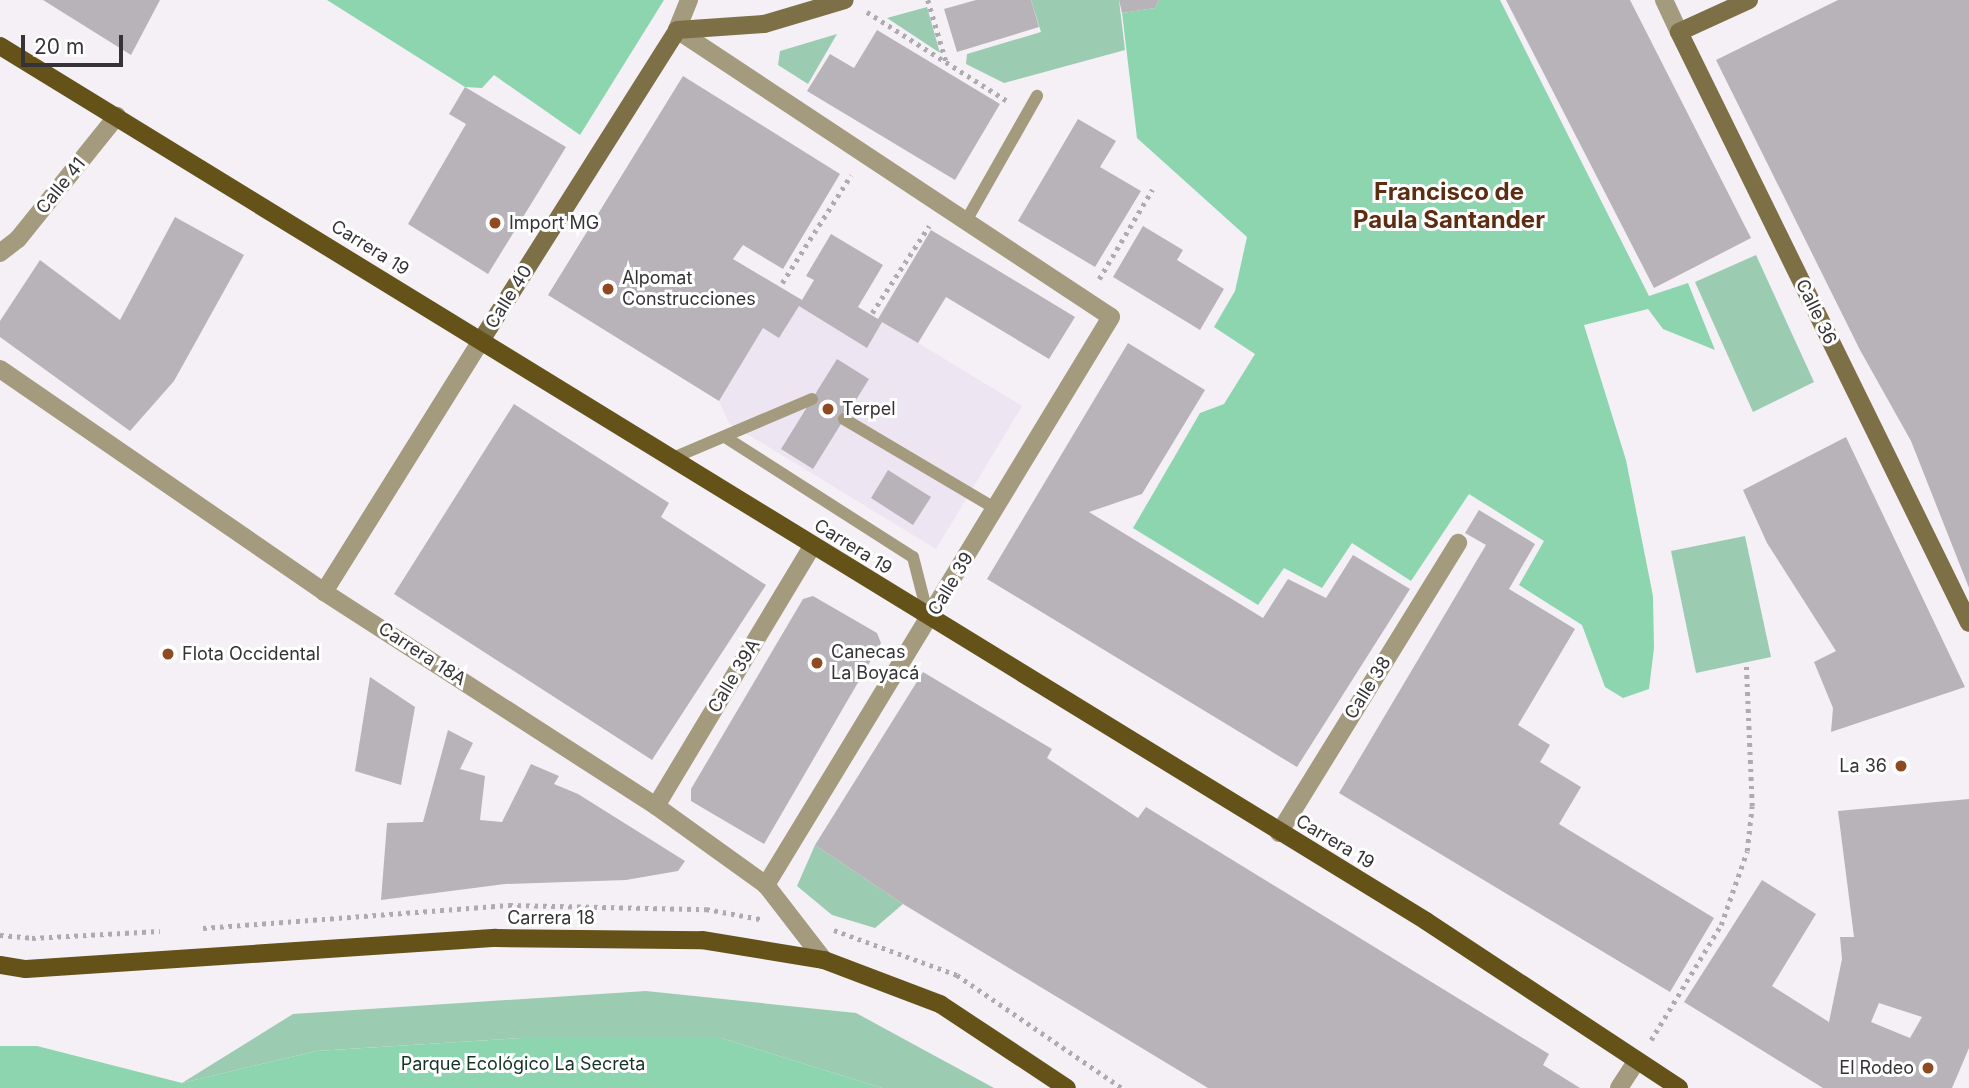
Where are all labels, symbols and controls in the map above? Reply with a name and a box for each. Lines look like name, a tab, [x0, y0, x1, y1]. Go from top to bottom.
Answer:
scale bar	[24, 21, 126, 65]
text: 20 m	[34, 34, 84, 59]
street label: Calle 41	[32, 154, 90, 218]
district label: Francisco de Paula Santander	[1353, 178, 1545, 234]
place label: Import MG	[509, 212, 599, 234]
marker: Import MG	[487, 215, 503, 231]
street label: Carrera 19	[327, 216, 413, 280]
street label: Calle 40	[481, 261, 537, 333]
place label: Alpomat Construcciones	[622, 268, 756, 310]
street label: Calle 36	[1791, 276, 1841, 348]
marker: Alpomat Construcciones	[600, 281, 616, 297]
place label: Terpel	[842, 398, 896, 420]
marker: Terpel	[820, 401, 836, 417]
street label: Carrera 19	[810, 515, 896, 579]
street label: Calle 39	[924, 549, 978, 619]
street label: Carrera 18A	[374, 618, 470, 690]
street label: Calle 39A	[704, 635, 764, 717]
place label: Canecas La Boyacá	[831, 642, 919, 684]
place label: Flota Occidental	[182, 643, 320, 665]
marker: Flota Occidental	[160, 646, 176, 662]
street label: Calle 38	[1340, 653, 1396, 723]
marker: Canecas La Boyacá	[809, 655, 825, 671]
place label: La 36	[1839, 755, 1887, 777]
marker: La 36	[1893, 758, 1909, 774]
street label: Carrera 19	[1292, 810, 1378, 874]
street label: Carrera 18	[507, 907, 595, 929]
park label: Parque Ecológico La Secreta	[401, 1053, 645, 1075]
place label: El Rodeo	[1839, 1057, 1914, 1079]
marker: El Rodeo	[1920, 1060, 1936, 1076]

